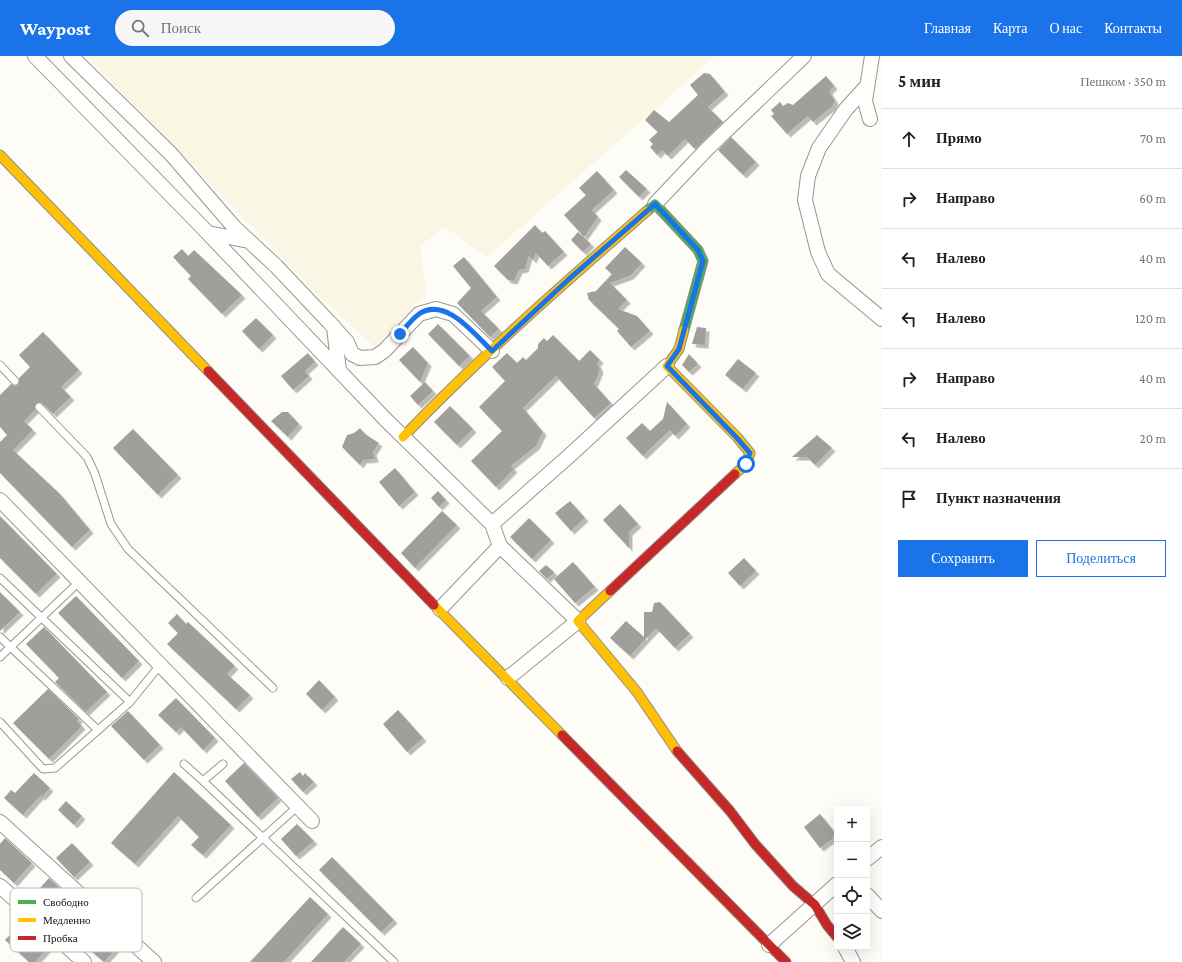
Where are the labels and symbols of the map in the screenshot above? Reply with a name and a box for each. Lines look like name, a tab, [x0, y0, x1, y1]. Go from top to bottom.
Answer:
route end	[391, 325, 409, 343]
route start	[737, 455, 755, 473]
legend	[10, 888, 142, 952]
text: Свободно	[43, 896, 89, 908]
text: Медленно	[43, 914, 91, 926]
text: Пробка	[43, 932, 78, 944]

